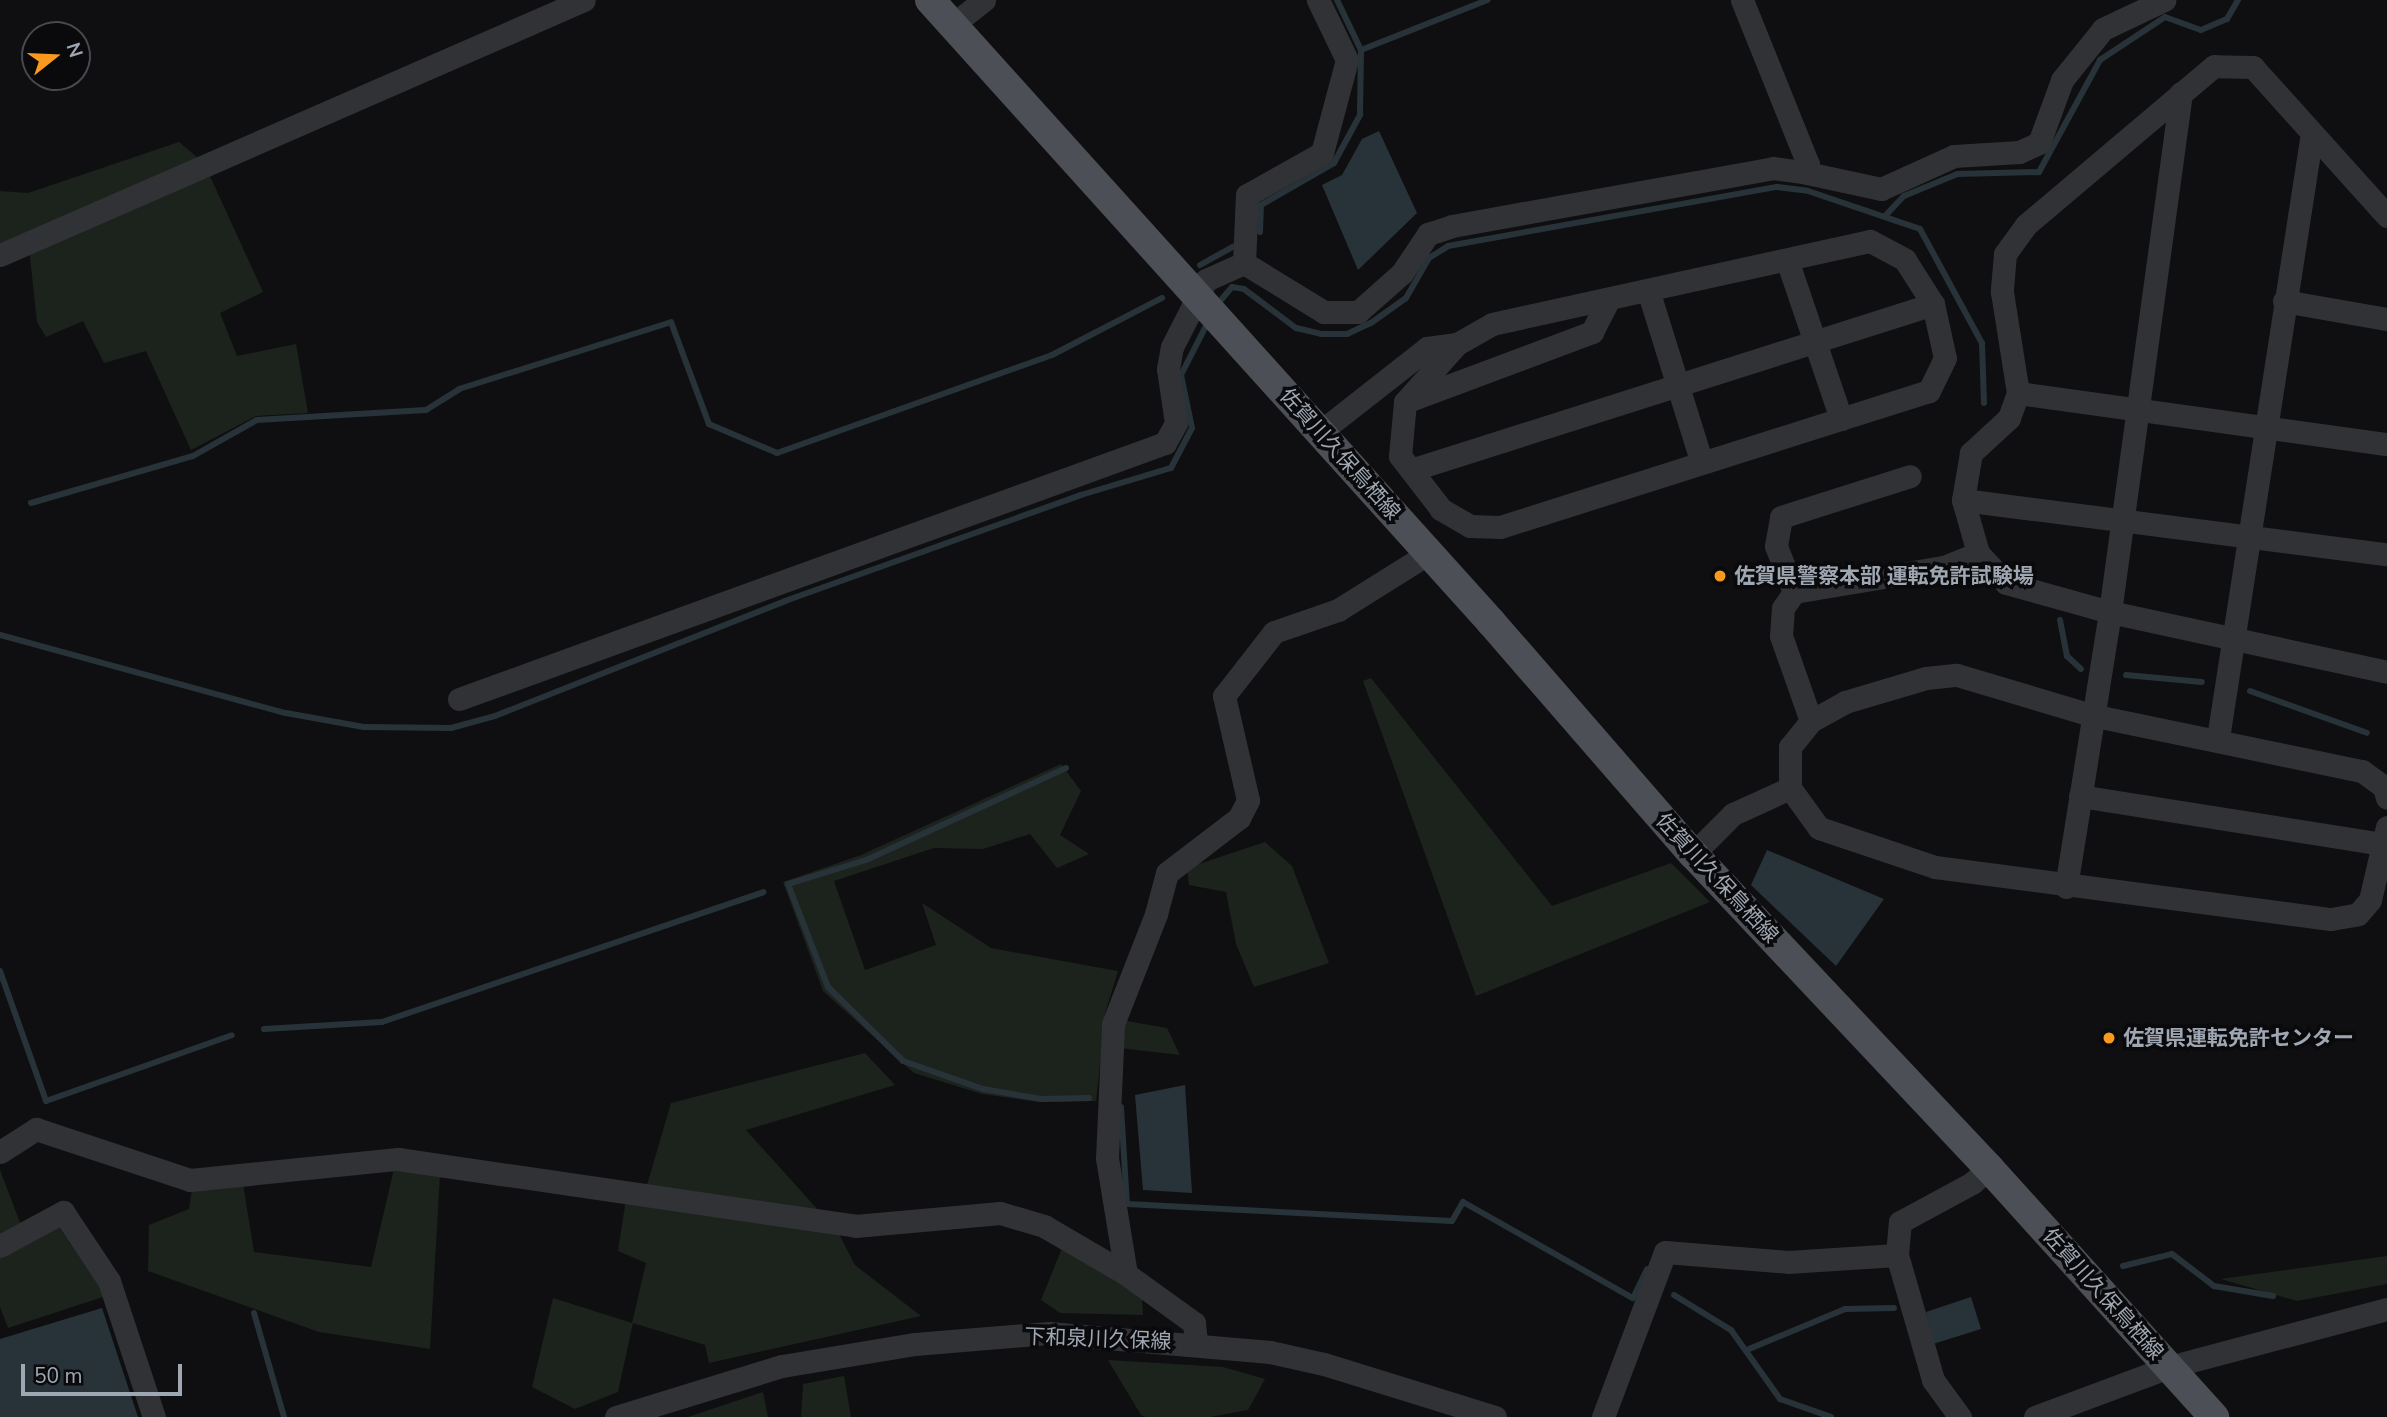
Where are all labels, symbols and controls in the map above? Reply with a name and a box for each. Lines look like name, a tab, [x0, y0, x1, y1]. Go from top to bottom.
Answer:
north arrow	[21, 21, 91, 91]
text: N	[60, 39, 89, 61]
street label: 佐賀川久保鳥栖線	[1274, 383, 1406, 525]
place label: 佐賀県警察本部 運転免許試験場	[1734, 563, 2034, 589]
marker: 佐賀県警察本部 運転免許試験場	[1712, 568, 1728, 584]
street label: 佐賀川久保鳥栖線	[1650, 808, 1784, 948]
place label: 佐賀県運転免許センター	[2123, 1025, 2354, 1051]
marker: 佐賀県運転免許センター	[2101, 1030, 2117, 1046]
street label: 佐賀川久保鳥栖線	[2037, 1223, 2169, 1365]
street label: 下和泉川久保線	[1024, 1324, 1172, 1354]
scale bar	[24, 1350, 186, 1394]
text: 50 m	[34, 1362, 83, 1390]

